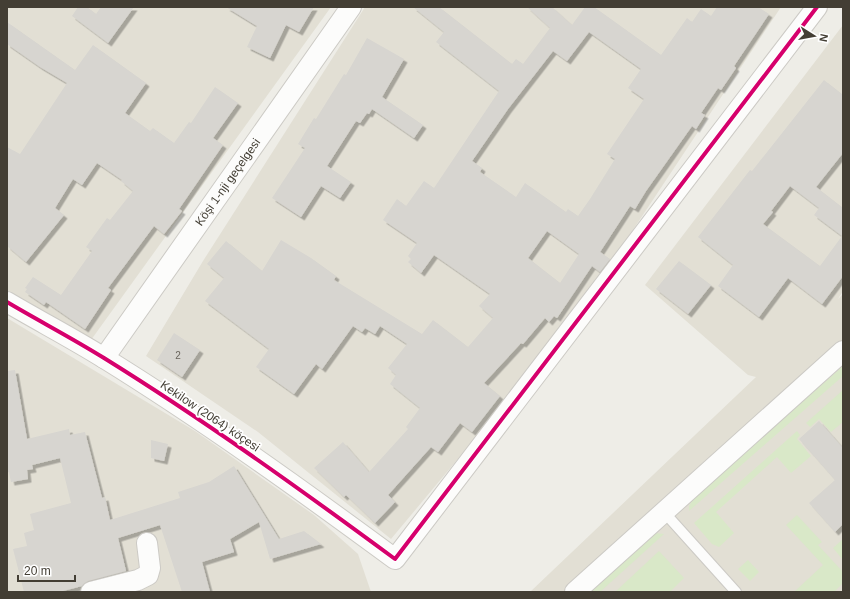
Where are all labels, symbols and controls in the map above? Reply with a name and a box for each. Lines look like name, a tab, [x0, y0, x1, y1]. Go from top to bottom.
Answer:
north arrow	[794, 16, 834, 56]
text: N	[817, 33, 830, 43]
street label: Köşi 1-nji geçelgesi	[192, 136, 263, 229]
house number: 2	[175, 350, 181, 361]
street label: Kekilow (2064) köçesi	[158, 378, 262, 454]
scale bar	[18, 557, 75, 583]
text: 20 m	[24, 564, 51, 578]

